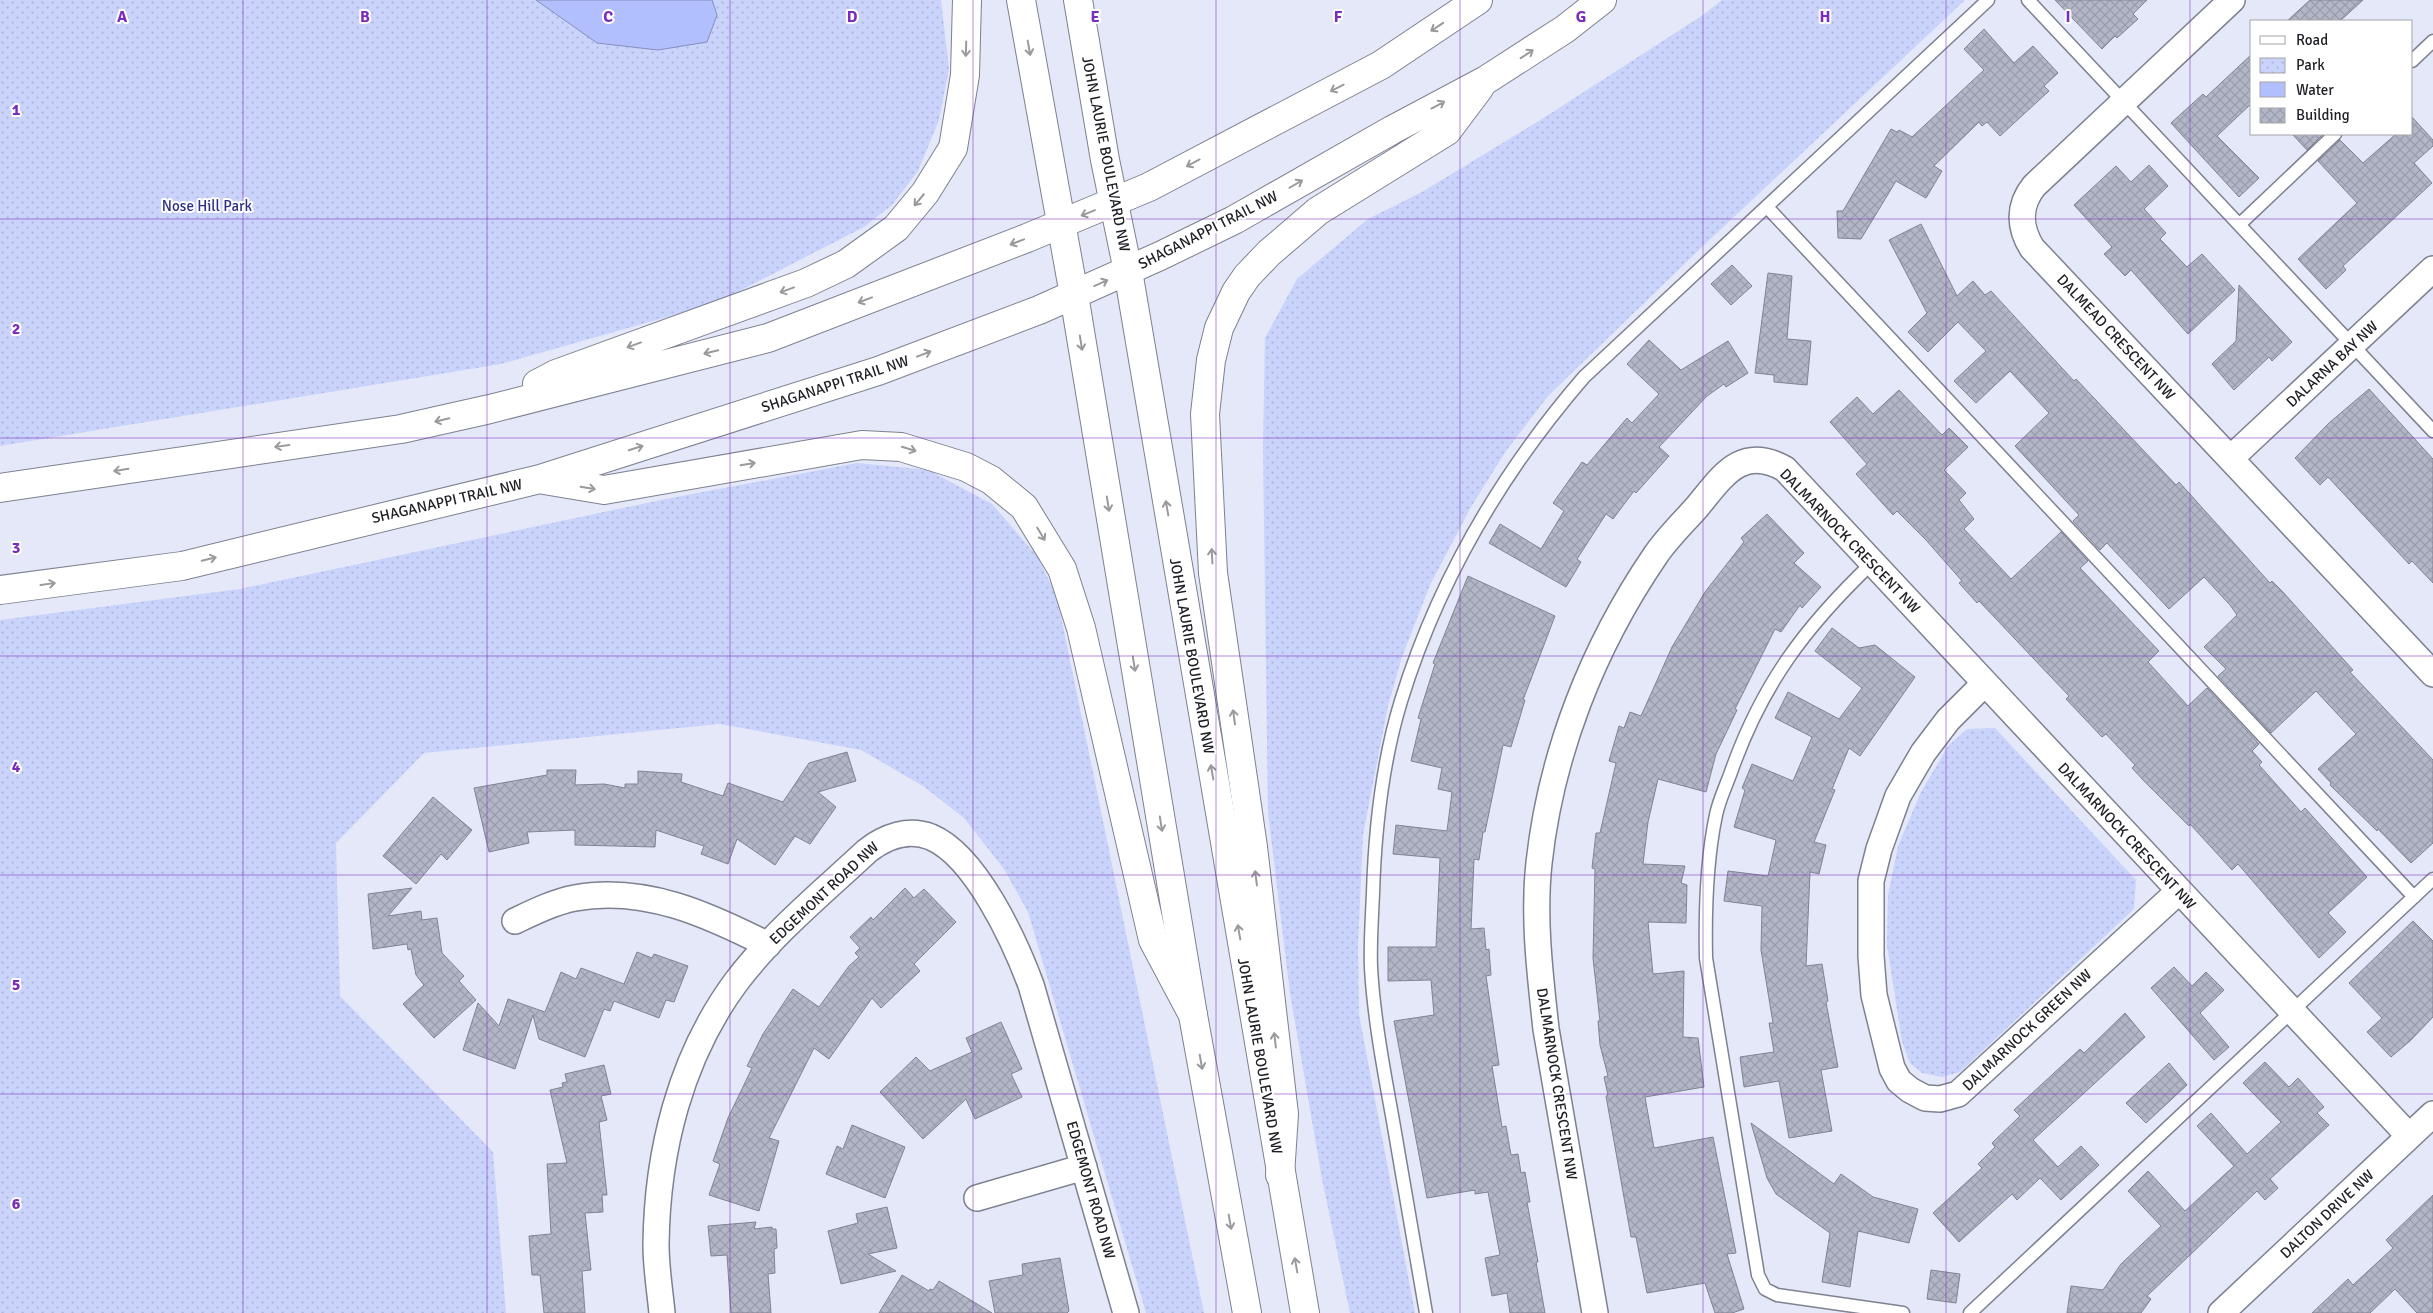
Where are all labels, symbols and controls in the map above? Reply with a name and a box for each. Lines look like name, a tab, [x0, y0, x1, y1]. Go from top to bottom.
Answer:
text: A	[117, 7, 128, 27]
text: B	[360, 7, 370, 27]
text: C	[603, 7, 613, 27]
text: D	[847, 7, 858, 27]
text: E	[1090, 7, 1100, 27]
text: F	[1334, 7, 1343, 27]
text: G	[1576, 7, 1586, 27]
text: H	[1820, 7, 1830, 27]
text: I	[2065, 7, 2071, 27]
legend	[2250, 20, 2413, 135]
one-way arrow	[1430, 22, 1444, 32]
text: Road	[2296, 31, 2328, 49]
one-way arrow	[961, 40, 970, 56]
one-way arrow	[1025, 40, 1035, 56]
one-way arrow	[1519, 48, 1533, 58]
street label: JOHN LAURIE BOULEVARD NW	[1078, 55, 1134, 254]
text: Park	[2296, 56, 2325, 74]
text: Water	[2296, 81, 2334, 99]
one-way arrow	[1330, 83, 1345, 93]
text: 1	[12, 100, 21, 120]
one-way arrow	[1430, 100, 1445, 109]
text: Building	[2296, 106, 2350, 124]
one-way arrow	[1186, 158, 1201, 168]
one-way arrow	[1288, 179, 1303, 189]
street label: SHAGANAPPI TRAIL NW	[1135, 187, 1281, 273]
one-way arrow	[913, 194, 925, 207]
park label: Nose Hill Park	[162, 197, 253, 215]
one-way arrow	[1081, 208, 1096, 218]
one-way arrow	[1009, 238, 1025, 247]
street label: DALMEAD CRESCENT NW	[2053, 270, 2179, 404]
one-way arrow	[1093, 278, 1108, 287]
one-way arrow	[779, 286, 795, 295]
one-way arrow	[858, 296, 873, 306]
street label: DALARNA BAY NW	[2283, 317, 2382, 411]
text: 2	[12, 319, 20, 339]
one-way arrow	[1076, 335, 1086, 351]
one-way arrow	[627, 341, 642, 350]
one-way arrow	[704, 348, 720, 358]
one-way arrow	[915, 349, 931, 358]
street label: SHAGANAPPI TRAIL NW	[759, 352, 911, 416]
one-way arrow	[435, 416, 451, 425]
one-way arrow	[274, 441, 290, 451]
one-way arrow	[628, 443, 644, 453]
one-way arrow	[900, 445, 916, 455]
one-way arrow	[740, 459, 756, 469]
one-way arrow	[114, 465, 130, 475]
street label: DALMARNOCK CRESCENT NW	[1776, 465, 1924, 617]
street label: SHAGANAPPI TRAIL NW	[370, 475, 524, 527]
one-way arrow	[580, 483, 596, 493]
one-way arrow	[1103, 495, 1113, 511]
one-way arrow	[1162, 501, 1172, 517]
one-way arrow	[1036, 526, 1046, 540]
text: 3	[12, 538, 20, 558]
one-way arrow	[1208, 549, 1217, 565]
one-way arrow	[200, 554, 216, 564]
street label: JOHN LAURIE BOULEVARD NW	[1166, 556, 1218, 756]
one-way arrow	[40, 579, 56, 589]
one-way arrow	[1130, 656, 1140, 672]
one-way arrow	[1229, 710, 1239, 726]
text: 4	[12, 757, 21, 777]
street label: DALMARNOCK CRESCENT NW	[2054, 759, 2200, 913]
one-way arrow	[1206, 765, 1216, 781]
one-way arrow	[1157, 816, 1167, 832]
street label: EDGEMONT ROAD NW	[766, 838, 883, 948]
one-way arrow	[1251, 871, 1261, 887]
one-way arrow	[1233, 925, 1243, 941]
street label: JOHN LAURIE BOULEVARD NW	[1234, 956, 1286, 1156]
street label: DALMARNOCK GREEN NW	[1959, 965, 2096, 1095]
text: 5	[12, 975, 20, 995]
street label: DALMARNOCK CRESCENT NW	[1533, 987, 1581, 1182]
one-way arrow	[1270, 1032, 1280, 1048]
one-way arrow	[1197, 1054, 1207, 1070]
street label: EDGEMONT ROAD NW	[1063, 1119, 1119, 1261]
street label: DALTON DRIVE NW	[2276, 1166, 2378, 1262]
text: 6	[12, 1194, 21, 1214]
one-way arrow	[1226, 1214, 1236, 1230]
one-way arrow	[1290, 1257, 1300, 1273]

